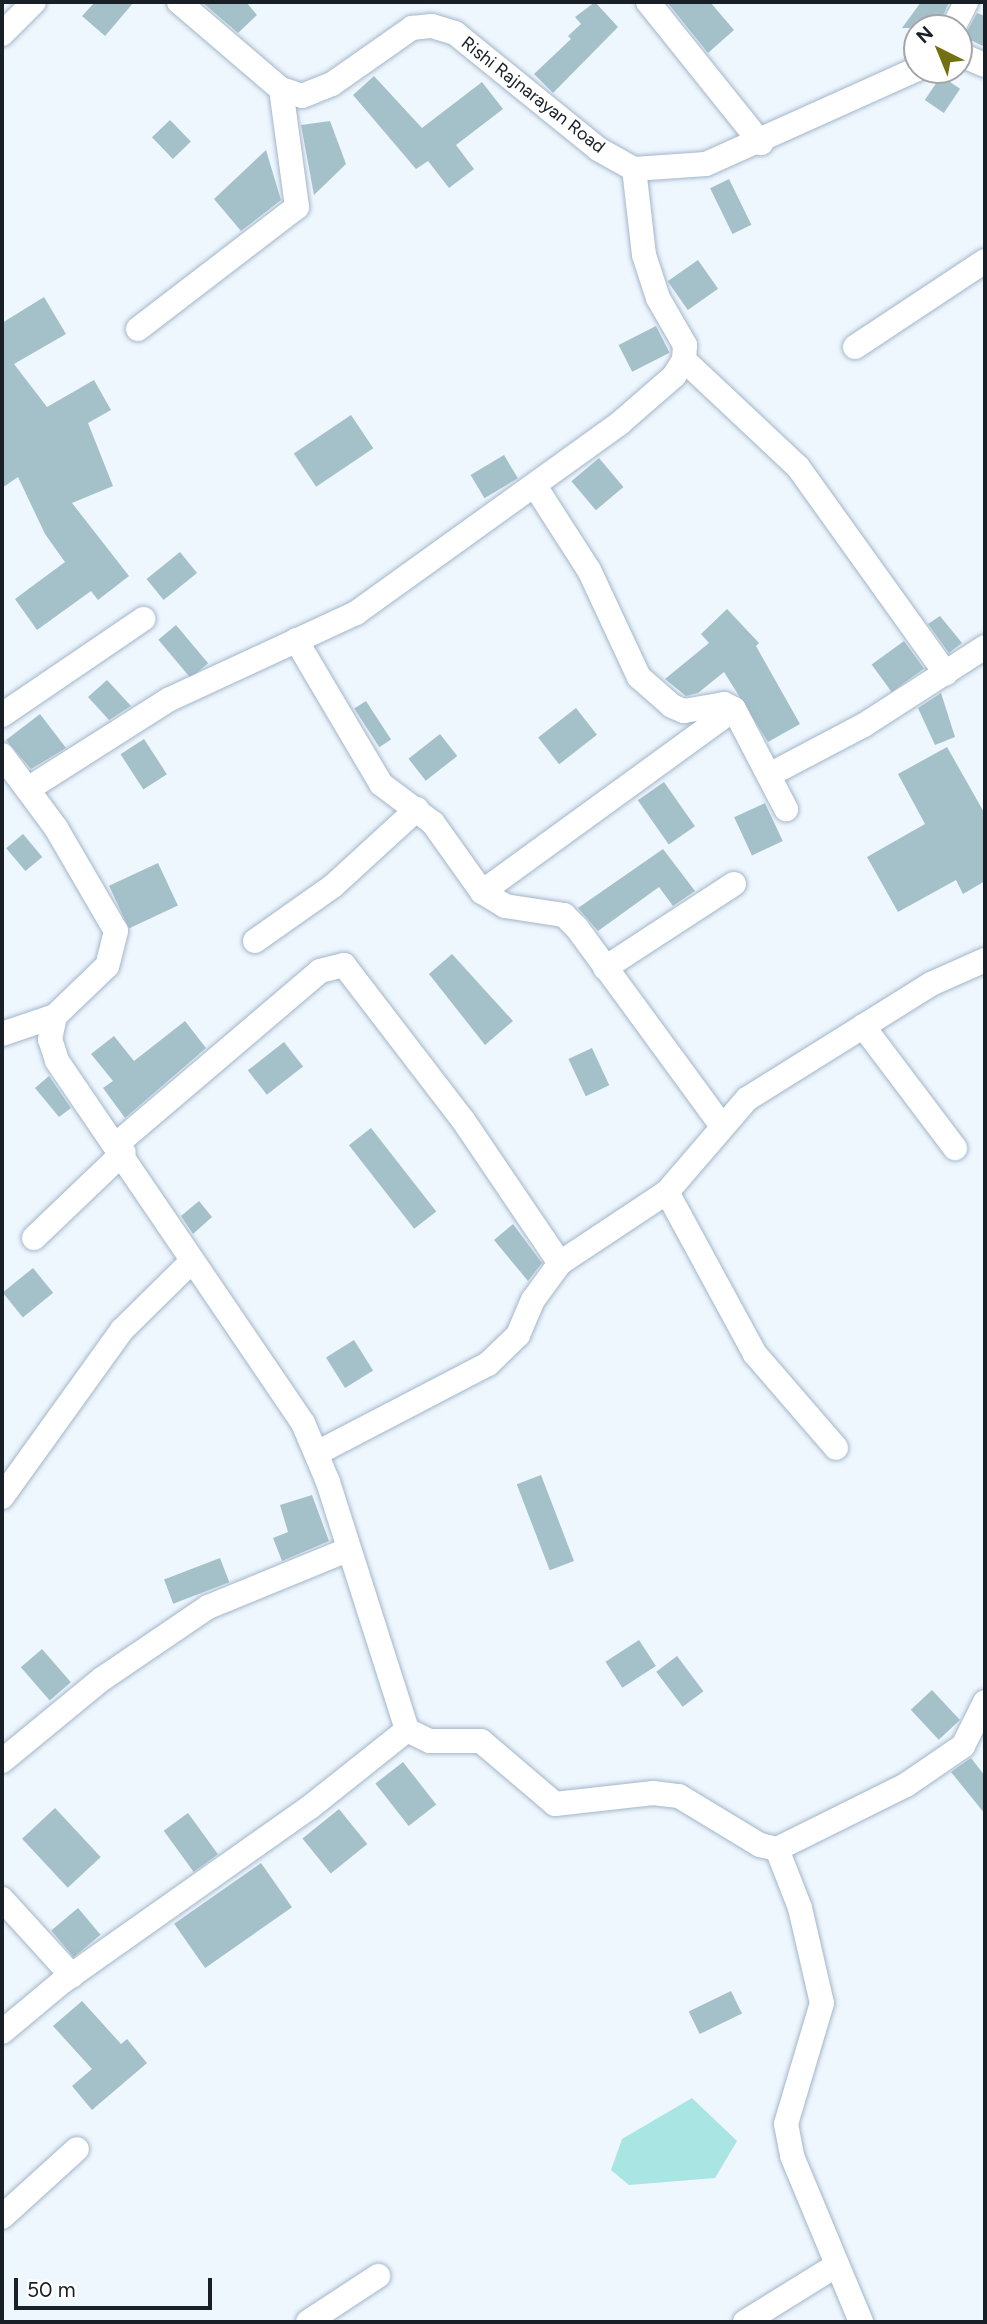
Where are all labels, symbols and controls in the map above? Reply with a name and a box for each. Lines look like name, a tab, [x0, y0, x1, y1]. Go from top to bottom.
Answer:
north arrow	[903, 14, 973, 84]
text: N	[911, 21, 938, 48]
street label: Rishi Rajnarayan Road	[457, 32, 609, 158]
scale bar	[18, 2264, 215, 2308]
text: 50 m	[27, 2277, 76, 2302]

